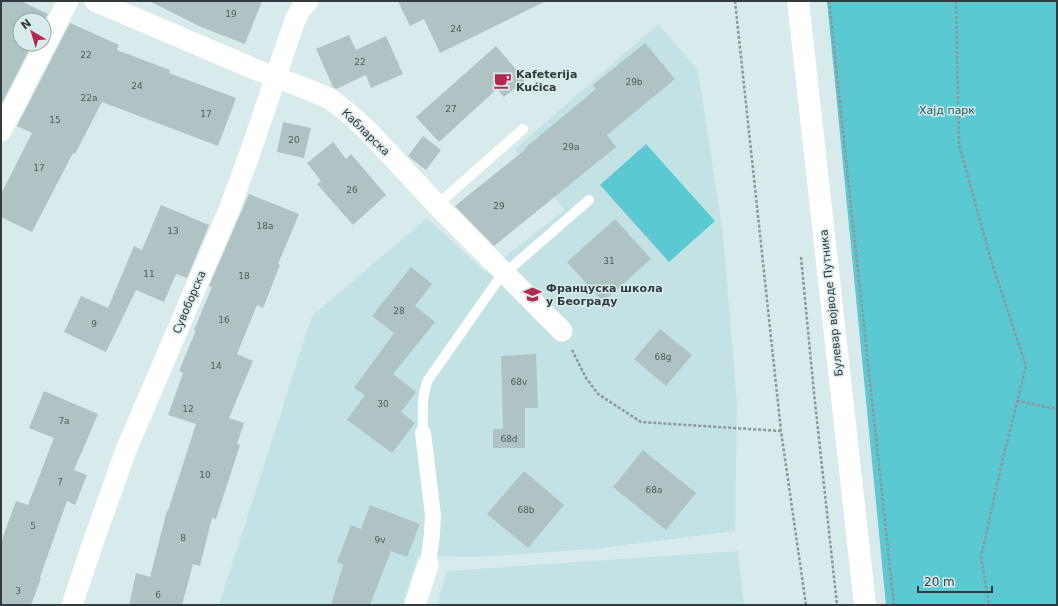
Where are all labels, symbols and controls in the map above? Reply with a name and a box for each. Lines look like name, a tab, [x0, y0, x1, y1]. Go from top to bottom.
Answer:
house number: 19	[225, 9, 237, 19]
north arrow	[12, 12, 52, 52]
text: N	[19, 17, 34, 32]
house number: 24	[450, 24, 462, 34]
house number: 22	[80, 50, 92, 60]
house number: 22	[354, 57, 366, 67]
place label: Kafeterija Kućica	[516, 68, 577, 94]
cafe icon: Kafeterija Kućica	[493, 70, 513, 90]
house number: 29b	[625, 77, 643, 87]
house number: 24	[131, 81, 143, 91]
house number: 22a	[81, 93, 97, 103]
house number: 27	[445, 104, 457, 114]
park label: Хајд парк	[919, 104, 975, 117]
street label: Кабларска	[339, 106, 392, 158]
house number: 17	[200, 109, 212, 119]
house number: 15	[49, 115, 61, 125]
house number: 20	[288, 135, 300, 145]
house number: 29a	[563, 142, 579, 152]
house number: 17	[33, 163, 45, 173]
house number: 26	[346, 185, 358, 195]
house number: 29	[493, 201, 505, 211]
house number: 18a	[257, 221, 273, 231]
house number: 13	[167, 226, 179, 236]
street label: Булевар војводе Путника	[817, 229, 846, 377]
house number: 31	[603, 256, 615, 266]
house number: 11	[143, 269, 155, 279]
street label: Сувоборска	[170, 269, 209, 336]
house number: 18	[238, 271, 250, 281]
place label: Француска школа у Београду	[546, 282, 663, 308]
school or university icon: Француска школа у Београду	[523, 284, 543, 304]
house number: 28	[393, 306, 405, 316]
house number: 16	[218, 315, 230, 325]
house number: 9	[91, 319, 97, 329]
house number: 68g	[654, 352, 672, 362]
house number: 14	[210, 361, 222, 371]
house number: 68v	[511, 377, 528, 387]
house number: 30	[377, 399, 389, 409]
house number: 12	[182, 404, 194, 414]
house number: 7a	[58, 416, 70, 426]
house number: 68d	[500, 434, 518, 444]
house number: 10	[199, 470, 211, 480]
house number: 7	[57, 477, 63, 487]
house number: 68a	[646, 485, 662, 495]
house number: 68b	[517, 505, 535, 515]
house number: 5	[30, 521, 36, 531]
house number: 8	[180, 533, 186, 543]
house number: 9v	[374, 535, 386, 545]
scale bar	[918, 568, 992, 594]
text: 20 m	[924, 575, 955, 589]
house number: 3	[15, 586, 21, 596]
house number: 6	[155, 590, 161, 600]

